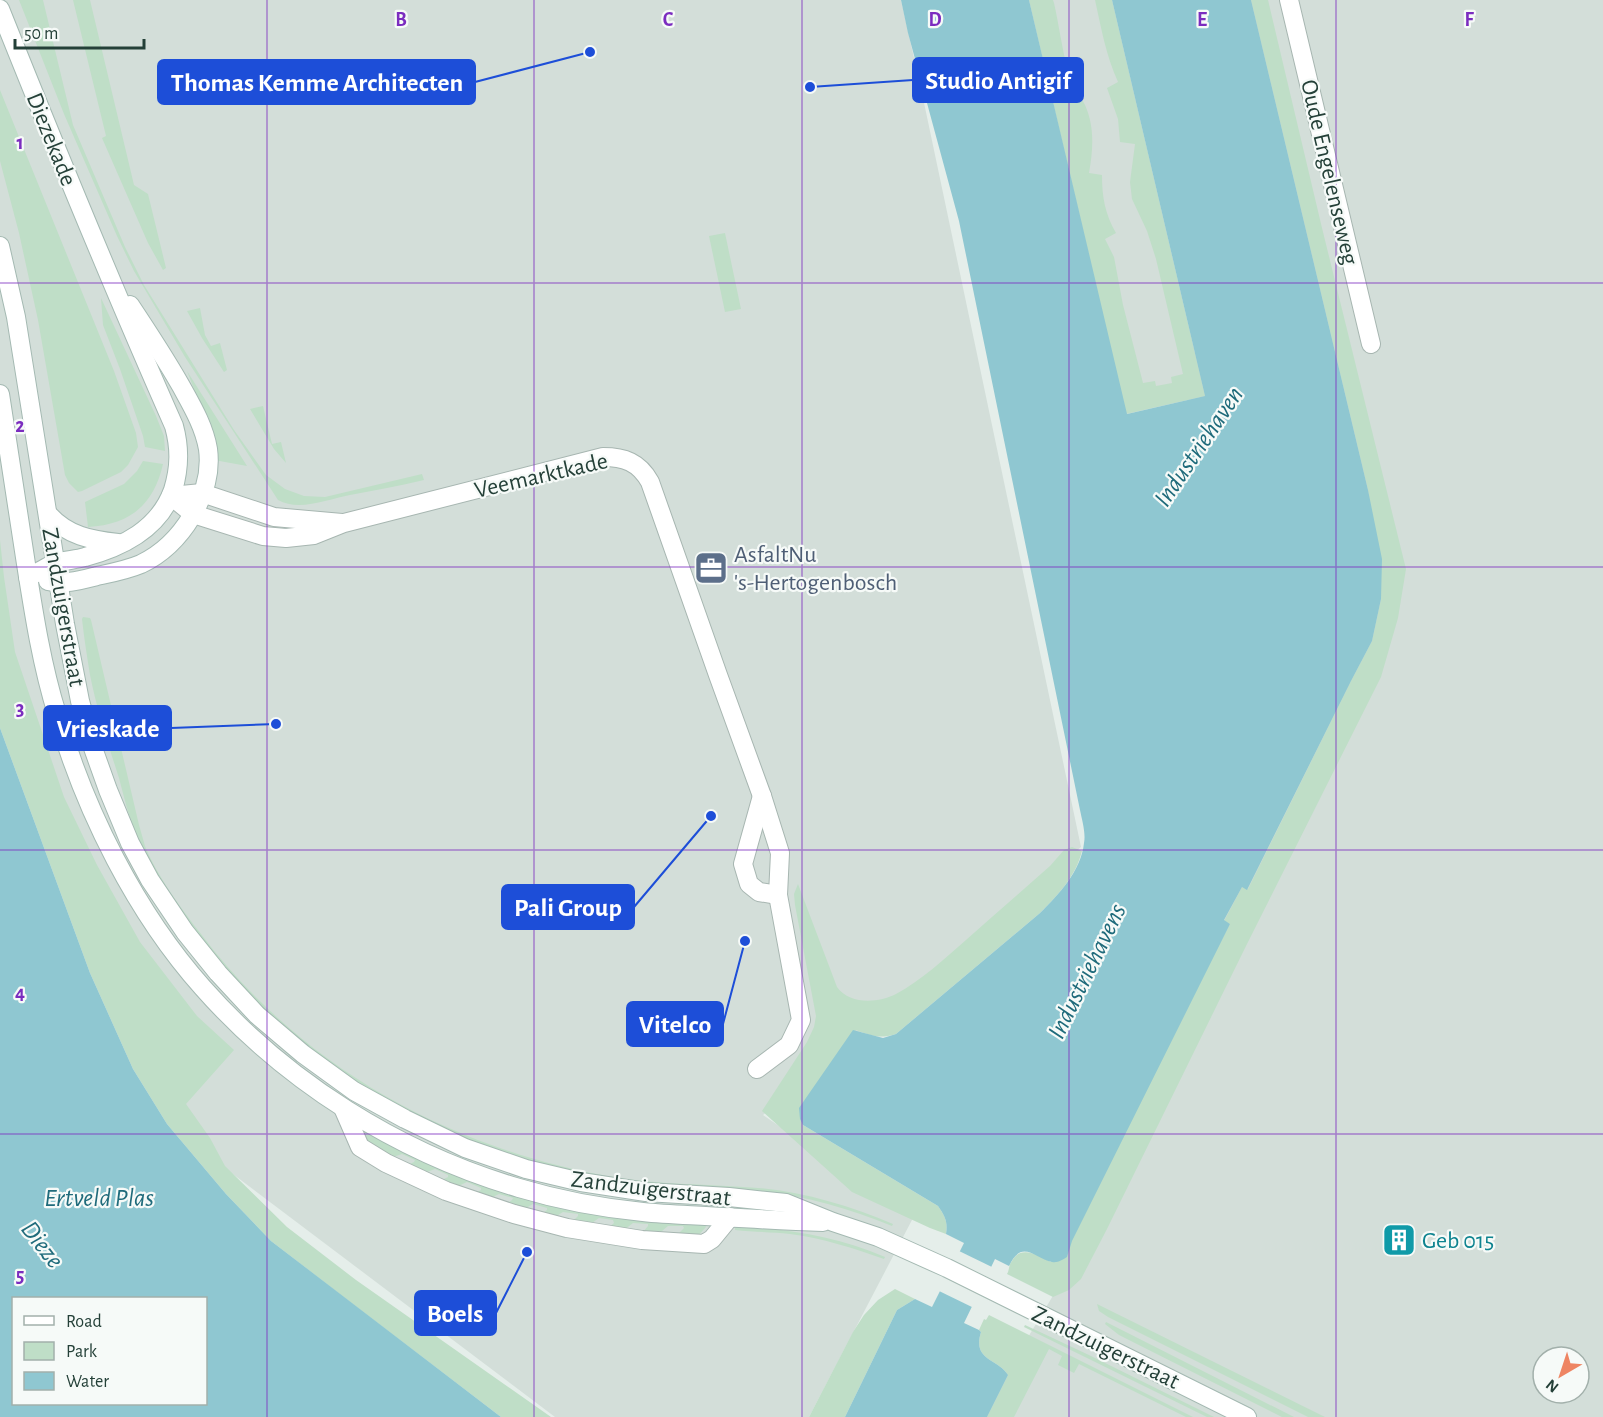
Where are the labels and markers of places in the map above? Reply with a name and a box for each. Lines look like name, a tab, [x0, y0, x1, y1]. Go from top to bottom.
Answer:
callout: Studio Antigif	[913, 58, 1083, 102]
callout: Thomas Kemme Architecten	[158, 60, 475, 104]
place label: AsfaltNu 's-Hertogenbosch	[734, 543, 897, 595]
office icon: AsfaltNu 's-Hertogenbosch	[693, 550, 729, 586]
callout: Vrieskade	[44, 706, 171, 750]
callout: Pali Group	[502, 885, 634, 929]
callout: Vitelco	[627, 1002, 723, 1046]
building icon: Geb 015	[1381, 1222, 1417, 1258]
place label: Geb 015	[1422, 1229, 1494, 1253]
callout: Boels	[415, 1291, 496, 1335]

